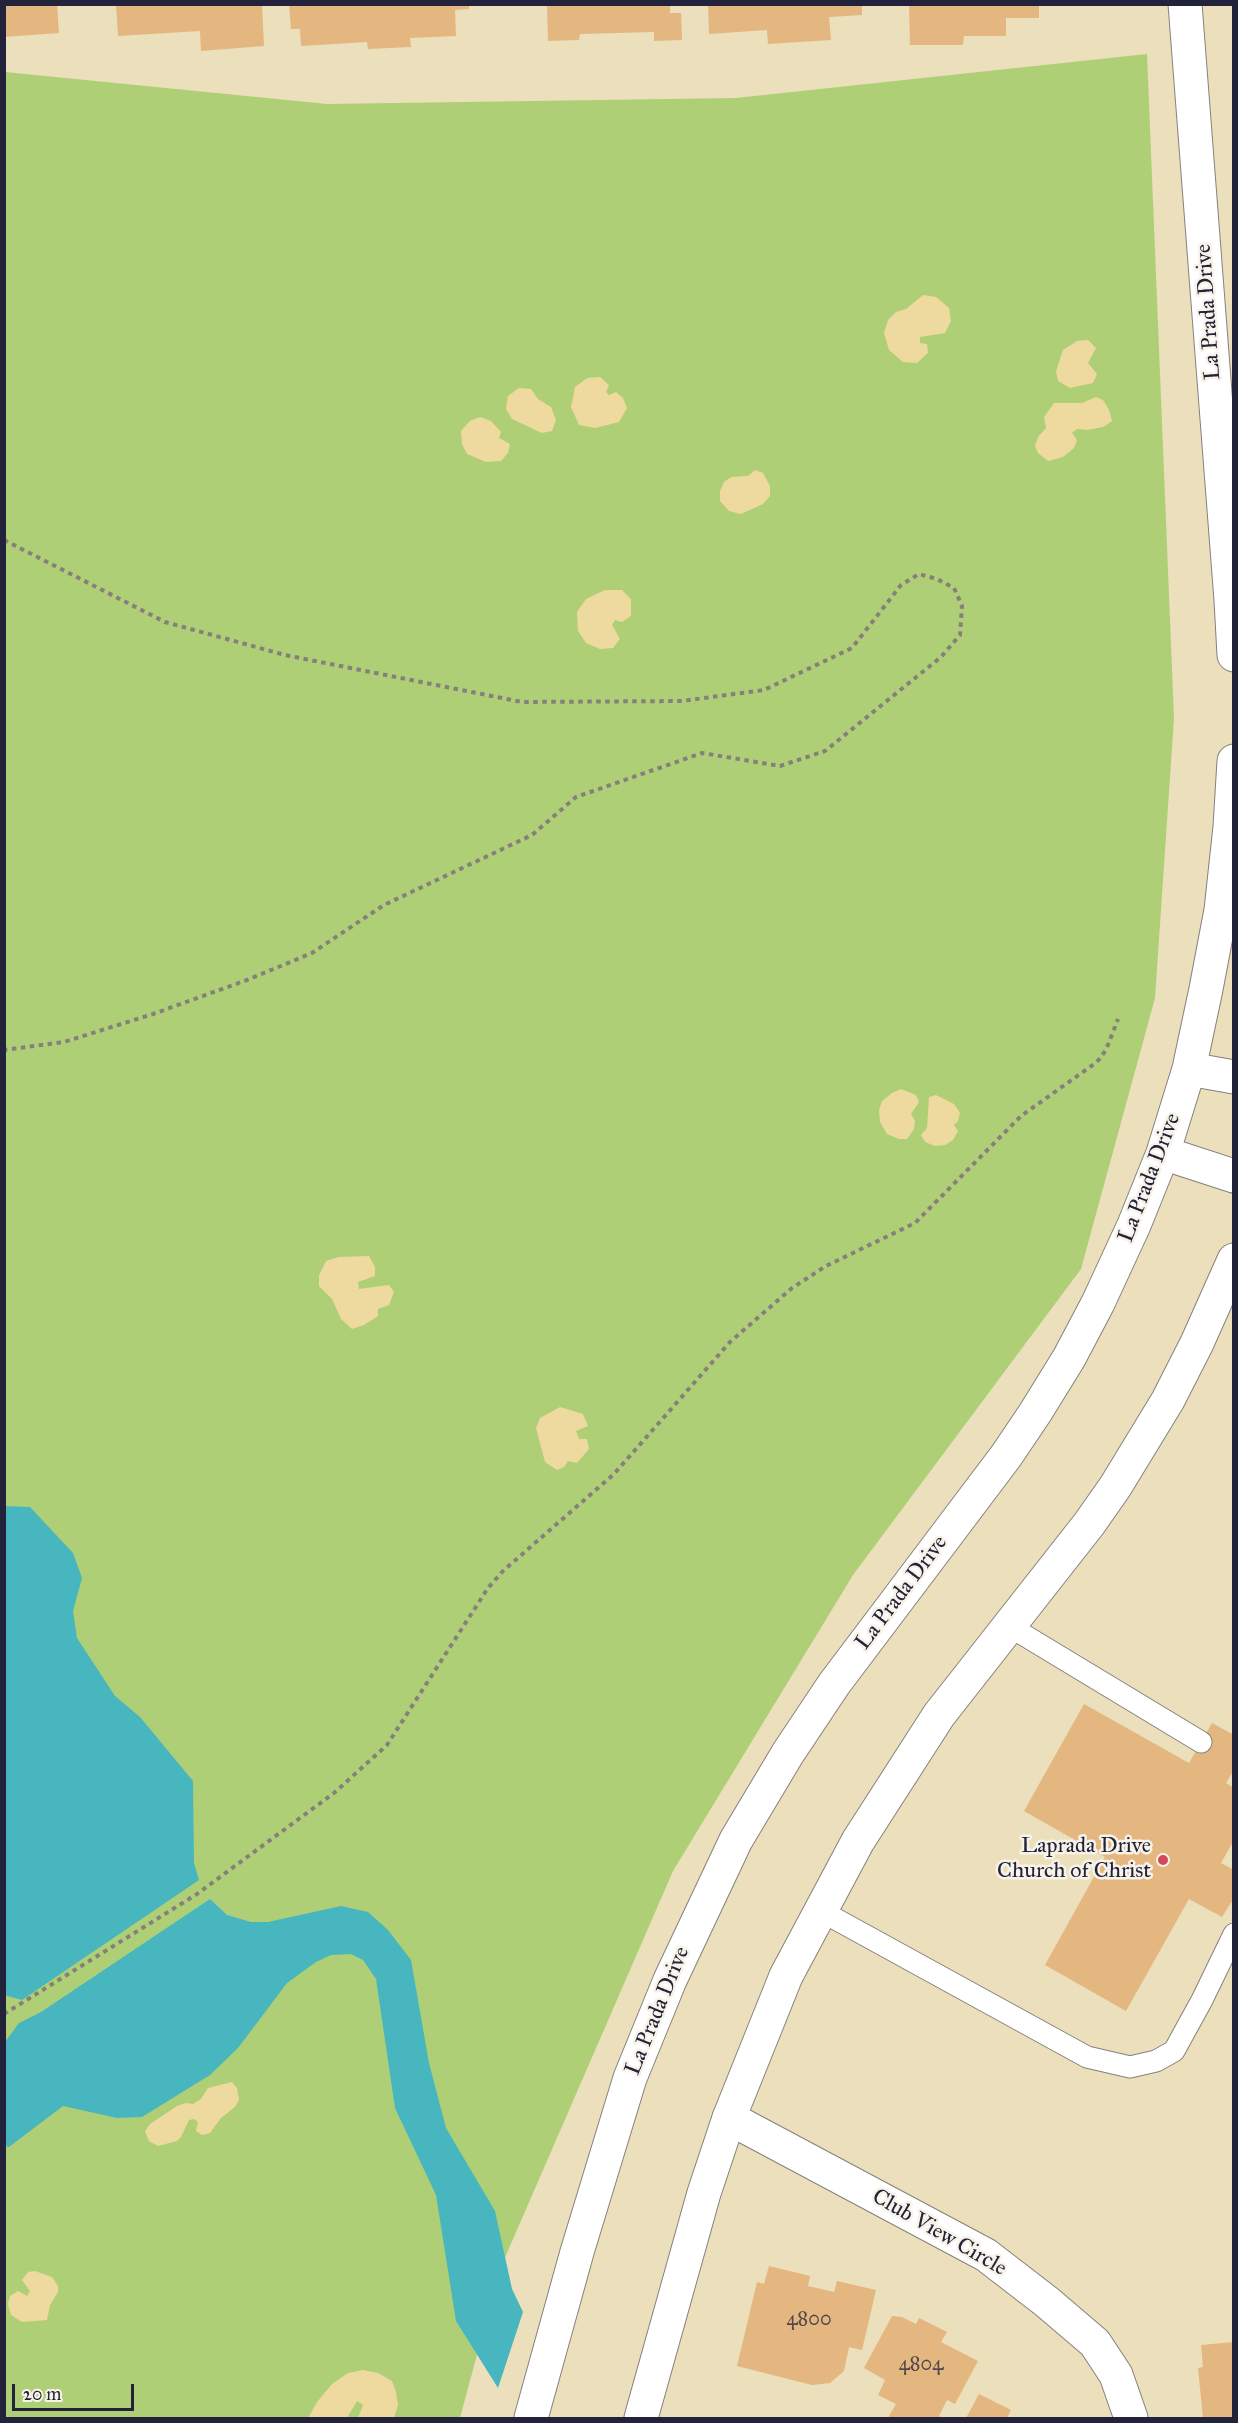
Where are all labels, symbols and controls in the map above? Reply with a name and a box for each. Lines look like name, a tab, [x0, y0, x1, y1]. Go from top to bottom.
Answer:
street label: La Prada Drive	[1191, 243, 1227, 381]
street label: La Prada Drive	[1113, 1110, 1187, 1246]
street label: La Prada Drive	[850, 1531, 954, 1655]
place label: Laprada Drive Church of Christ	[997, 1834, 1151, 1886]
marker: Laprada Drive Church of Christ	[1156, 1853, 1170, 1867]
street label: La Prada Drive	[620, 1943, 696, 2079]
street label: Club View Circle	[867, 2184, 1011, 2282]
house number: 4800	[786, 2308, 832, 2332]
house number: 4804	[899, 2353, 943, 2377]
scale bar	[15, 2372, 136, 2410]
text: 20 m	[23, 2383, 61, 2405]

